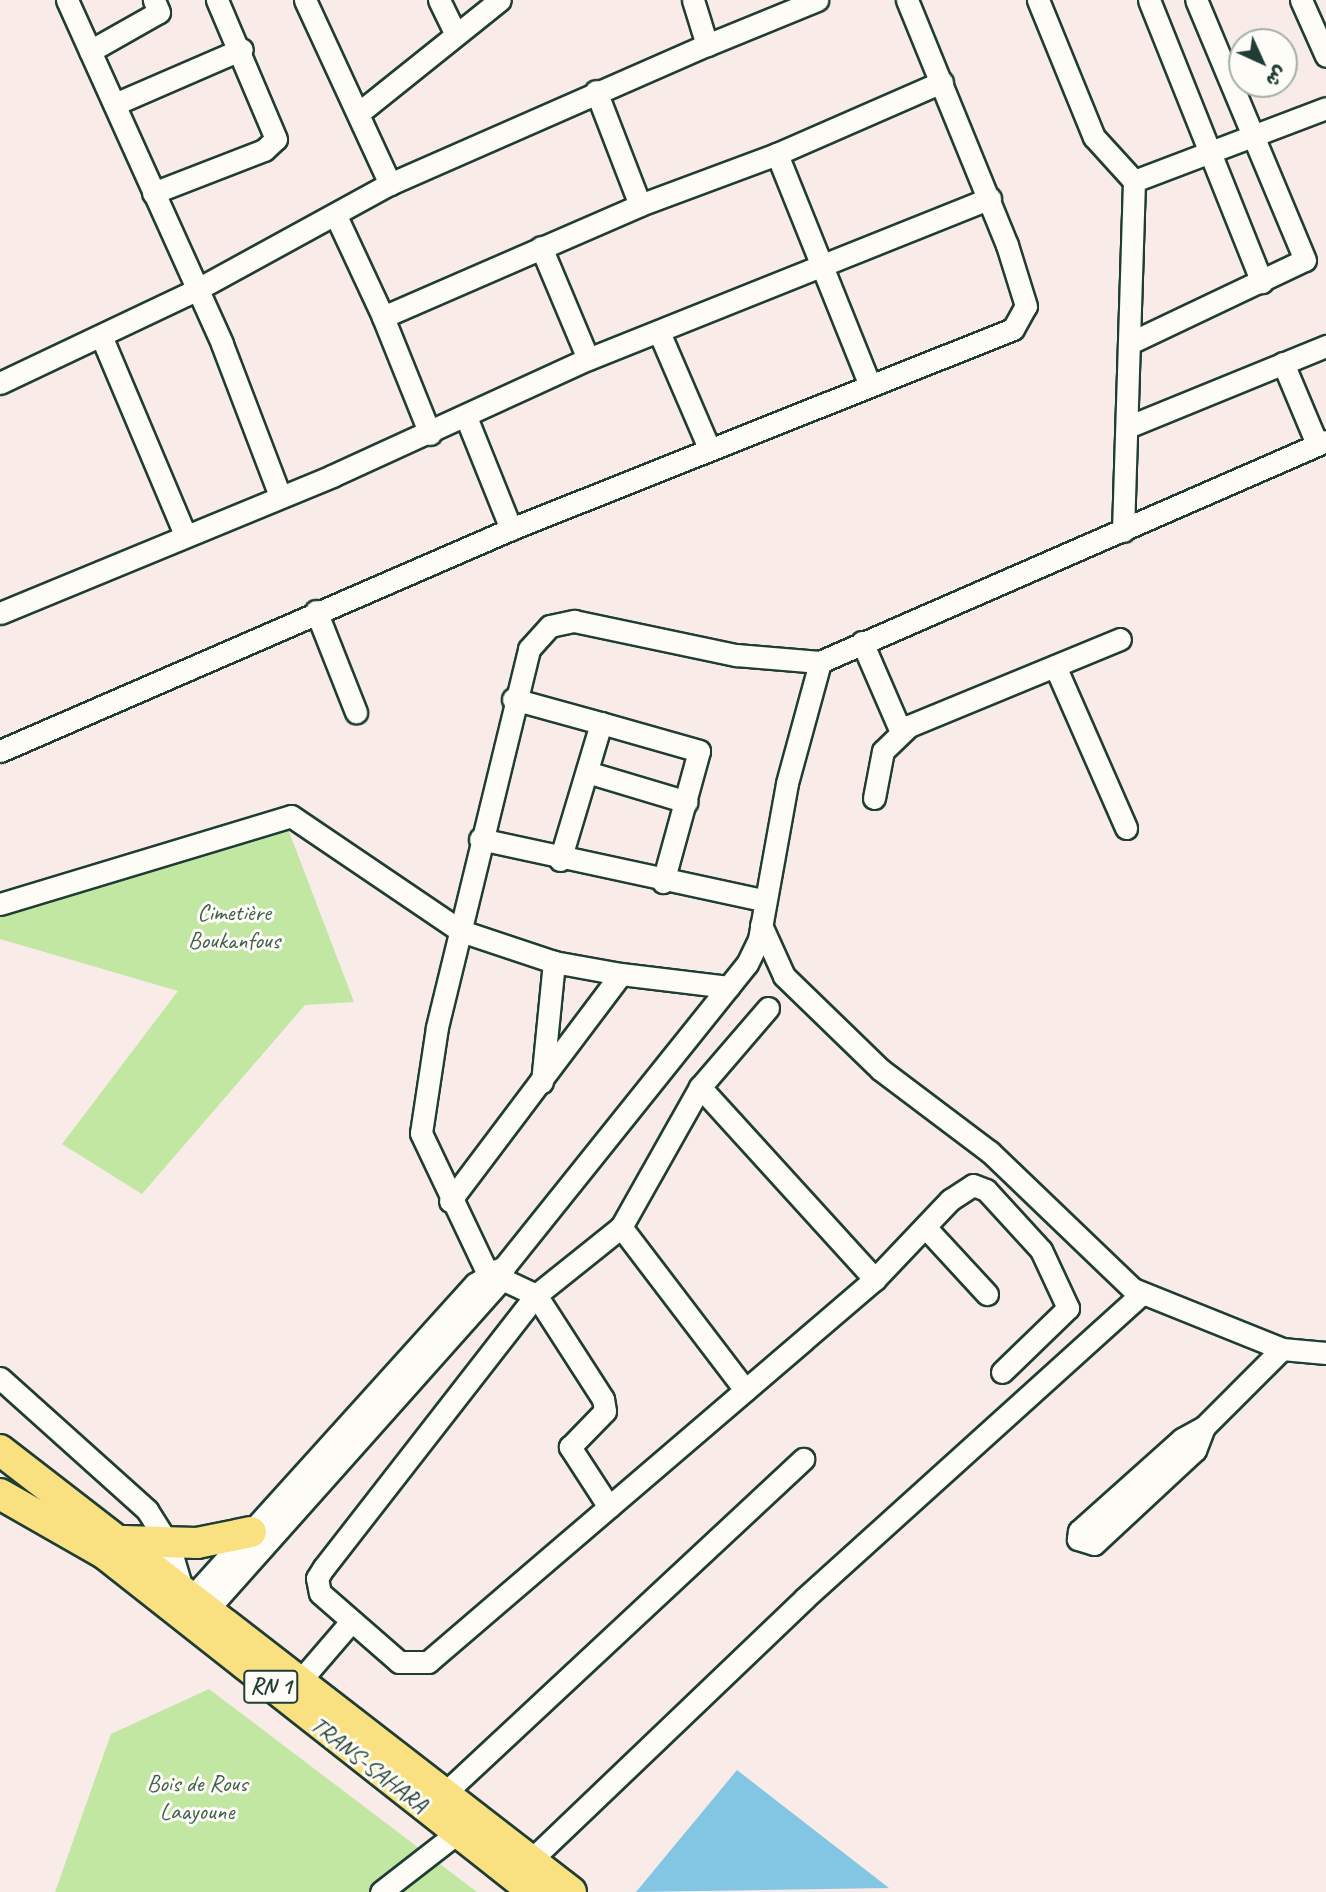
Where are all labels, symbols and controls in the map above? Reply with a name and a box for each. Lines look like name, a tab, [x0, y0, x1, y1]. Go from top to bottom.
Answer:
north arrow	[1228, 28, 1298, 98]
text: ش	[1261, 61, 1292, 92]
park label: Cimetière Boukanfous	[188, 899, 280, 955]
road number: RN 1	[243, 1668, 299, 1706]
street label: TRANS-SAHARA	[305, 1710, 433, 1820]
park label: Bois de Rous Laayoune	[147, 1770, 247, 1826]

